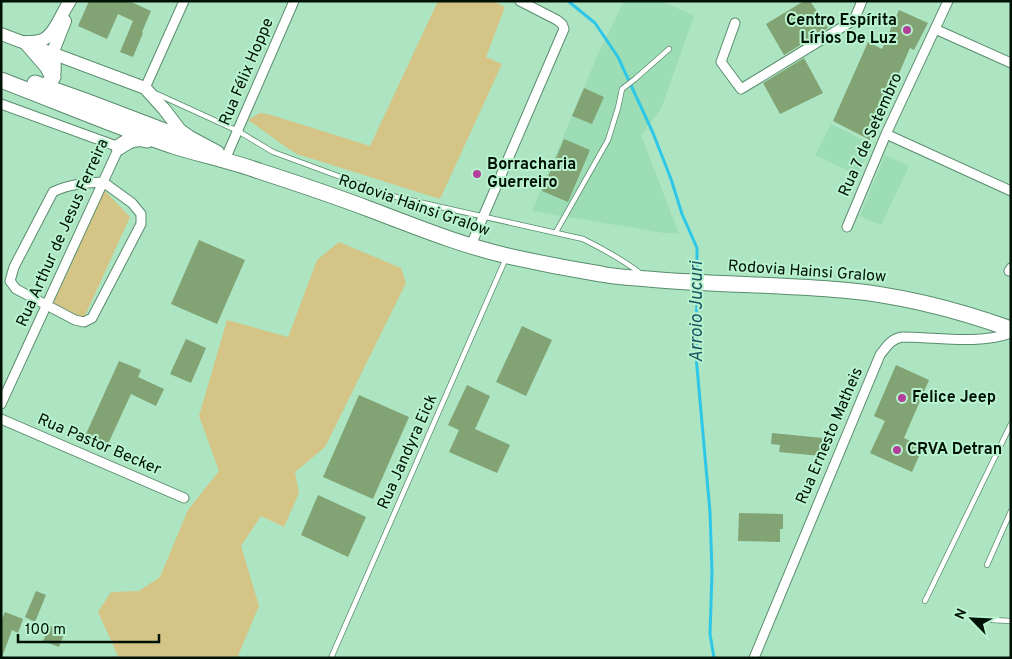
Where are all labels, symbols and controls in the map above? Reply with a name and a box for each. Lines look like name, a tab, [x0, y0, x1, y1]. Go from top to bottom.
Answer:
place label: Centro Espírita Lírios De Luz	[786, 11, 897, 49]
street label: Rua Félix Hoppe	[215, 15, 279, 129]
marker: Centro Espírita Lírios De Luz	[901, 24, 913, 36]
street label: Rua 7 de Setembro	[835, 70, 907, 200]
street label: Rua Arthur de Jesus Ferreira	[12, 136, 114, 330]
place label: Borracharia Guerreiro	[487, 155, 576, 193]
marker: Borracharia Guerreiro	[471, 168, 483, 180]
street label: Rodovia Hainsi Gralow	[336, 171, 492, 241]
street label: Rodovia Hainsi Gralow	[727, 256, 887, 288]
water label: Arroio Jucuri	[686, 260, 709, 363]
street label: Rua Ernesto Matheis	[792, 365, 868, 507]
place label: Felice Jeep	[912, 388, 996, 408]
street label: Rua Jandyra Eick	[374, 391, 442, 513]
marker: Felice Jeep	[896, 392, 908, 404]
street label: Rua Pastor Becker	[34, 410, 164, 480]
place label: CRVA Detran	[907, 440, 1002, 460]
marker: CRVA Detran	[891, 444, 903, 456]
north arrow	[947, 594, 997, 644]
text: N	[952, 606, 971, 622]
scale bar	[18, 612, 159, 644]
text: 100 m	[25, 621, 66, 640]

